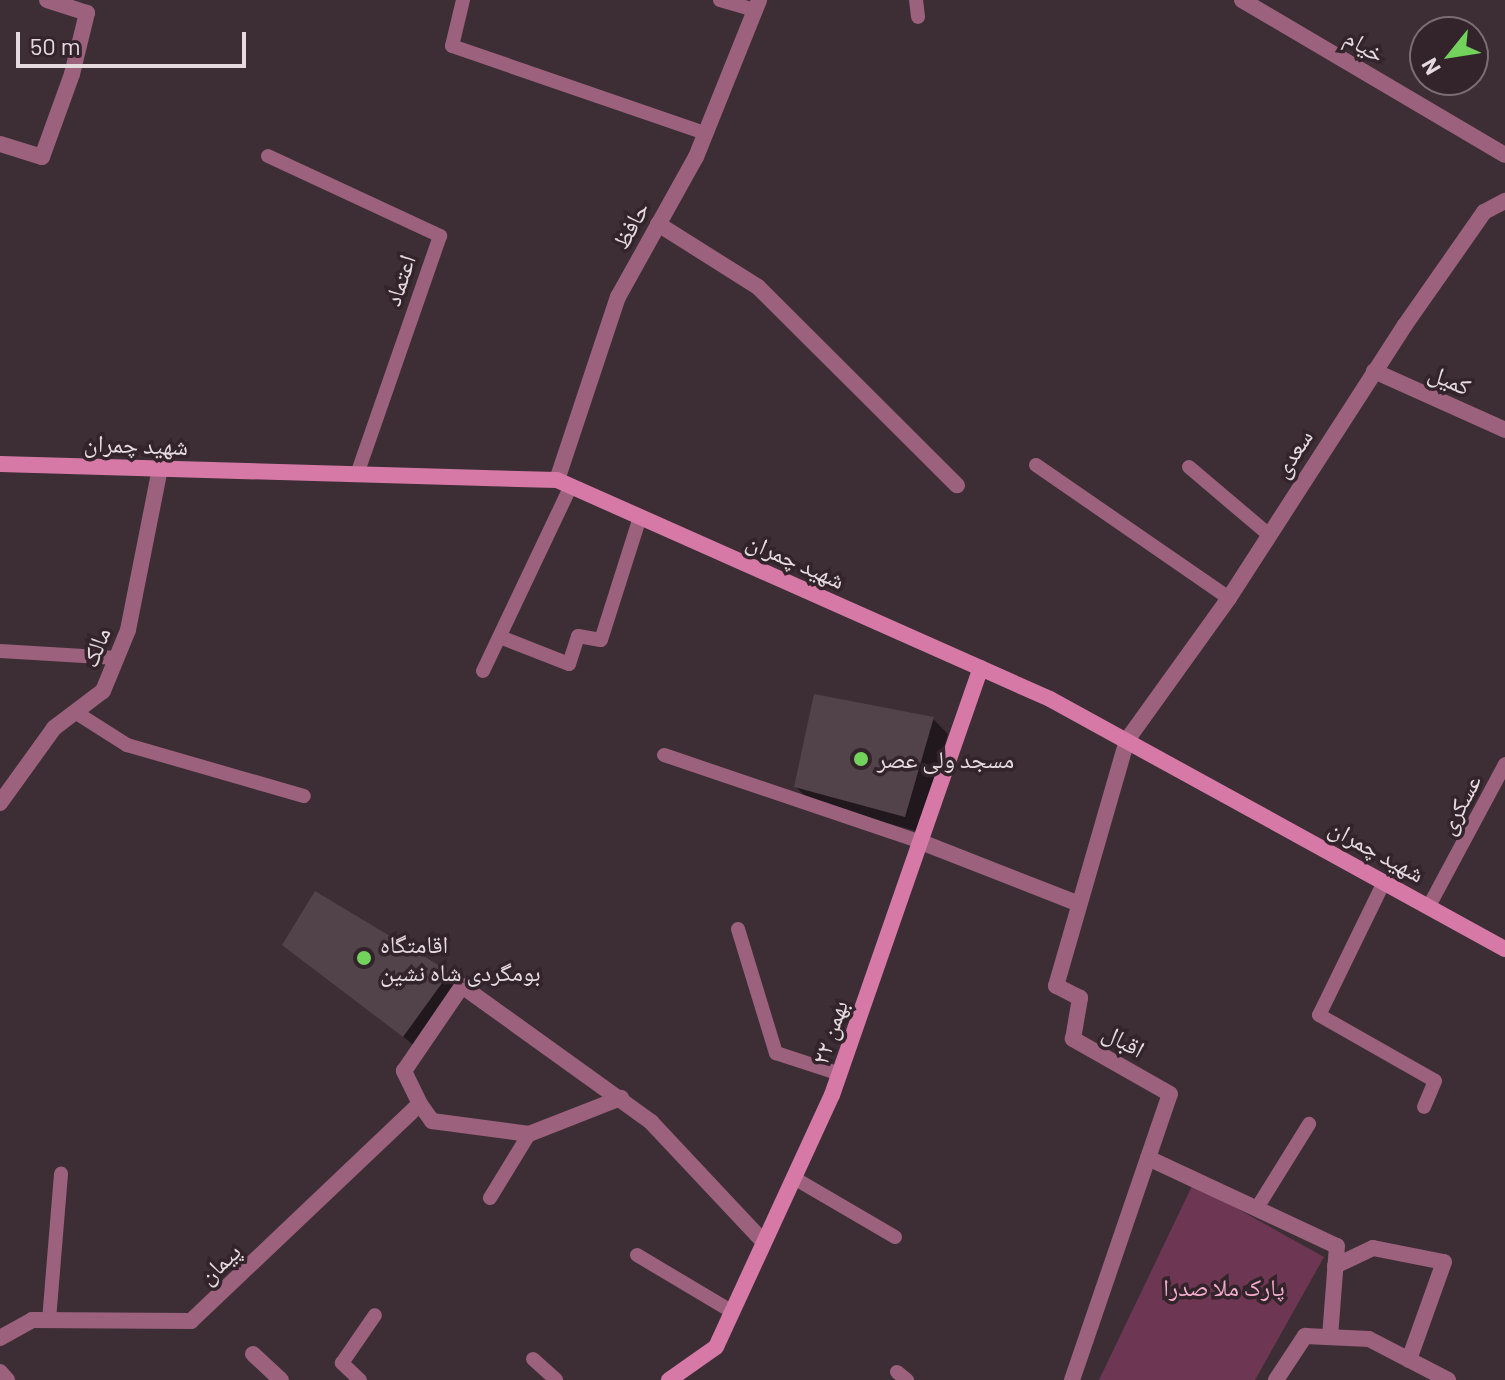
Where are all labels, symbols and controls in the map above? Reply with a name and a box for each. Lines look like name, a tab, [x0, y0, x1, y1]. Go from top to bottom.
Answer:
scale bar	[20, 16, 250, 66]
north arrow	[1409, 16, 1489, 96]
street label: خیام	[1340, 22, 1390, 68]
text: 50 m	[30, 31, 81, 60]
text: N	[1415, 54, 1445, 80]
street label: حافظ	[605, 196, 655, 254]
street label: اعتماد	[377, 251, 421, 309]
street label: کمیل	[1425, 357, 1475, 401]
street label: سعدی	[1266, 423, 1318, 483]
street label: شهید چمران	[83, 428, 189, 460]
street label: شهید چمران	[742, 526, 850, 594]
street label: مالک	[74, 623, 116, 671]
place label: مسجد ولی عصر	[877, 745, 1014, 773]
marker: مسجد ولی عصر	[852, 750, 870, 768]
street label: عسکری	[1431, 769, 1487, 839]
street label: شهید چمران	[1324, 812, 1430, 888]
place label: اقامتگاه بومگردی شاه نشین	[380, 930, 541, 986]
marker: اقامتگاه بومگردی شاه نشین	[355, 949, 373, 967]
street label: ۲۲ بهمن	[805, 996, 853, 1068]
street label: اقبال	[1098, 1017, 1150, 1063]
street label: پیمان	[192, 1236, 246, 1290]
park label: پارک ملا صدرا	[1163, 1273, 1285, 1301]

